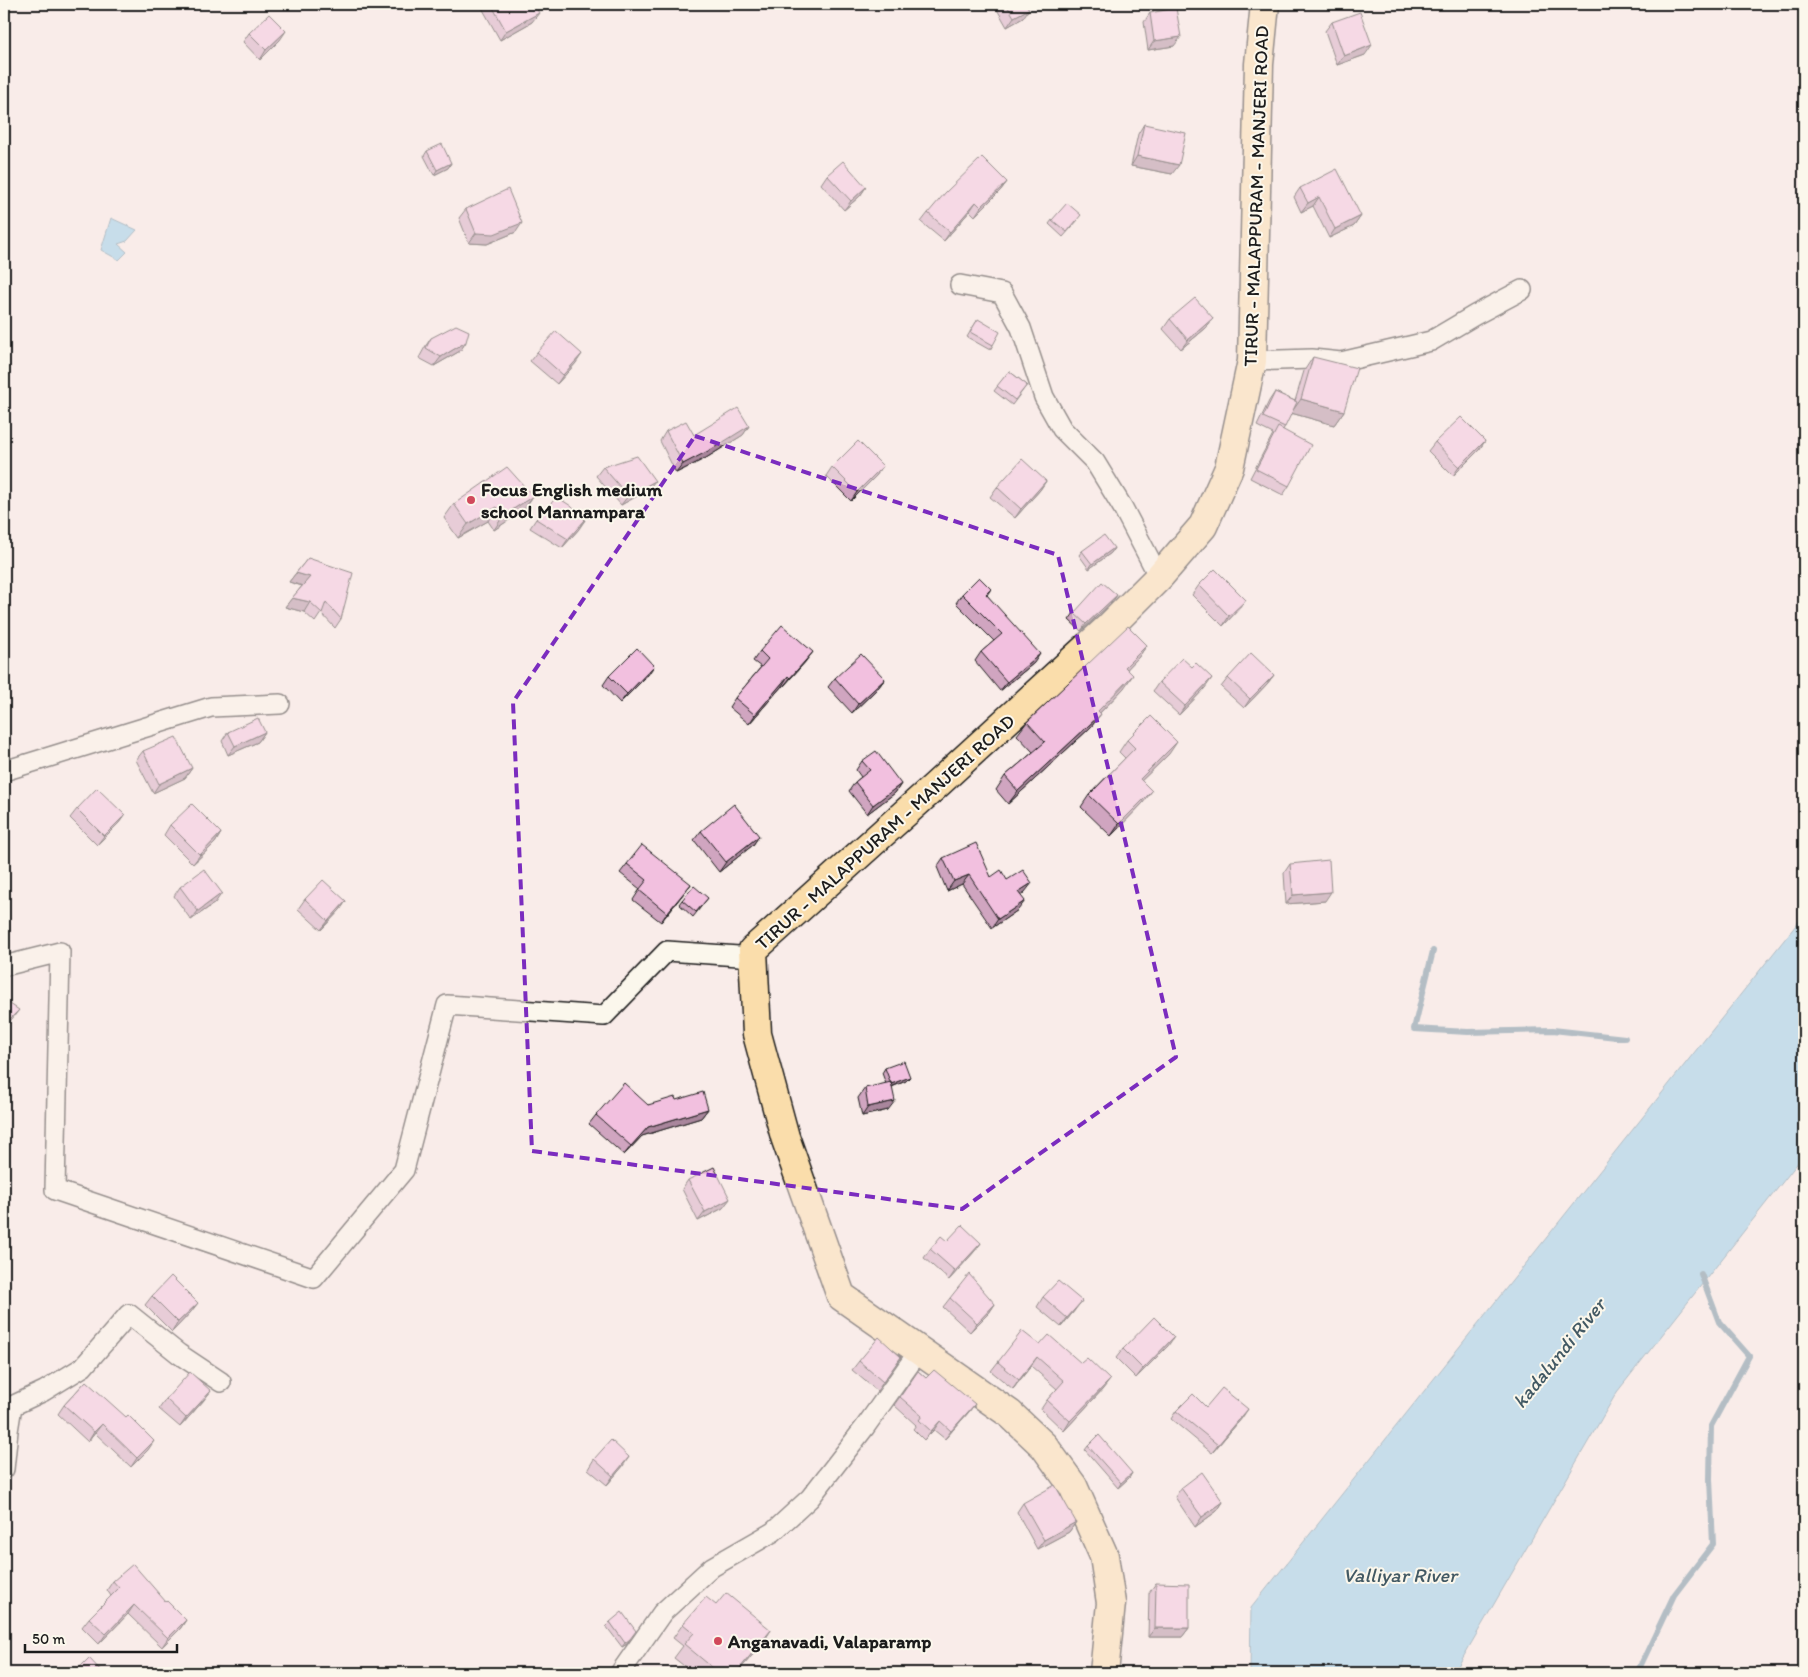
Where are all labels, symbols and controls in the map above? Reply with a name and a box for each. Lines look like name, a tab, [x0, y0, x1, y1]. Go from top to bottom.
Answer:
street label: TIRUR - MALAPPURAM - MANJERI ROAD	[1239, 25, 1273, 367]
place label: Focus English medium school Mannampara	[481, 478, 662, 523]
marker: Focus English medium school Mannampara	[465, 494, 477, 506]
street label: TIRUR - MALAPPURAM - MANJERI ROAD	[750, 709, 1020, 955]
water label: kadalundi River	[1508, 1292, 1612, 1413]
water label: Valliyar River	[1343, 1563, 1459, 1587]
scale bar	[25, 1622, 178, 1654]
text: 50 m	[32, 1630, 65, 1648]
place label: Anganavadi, Valaparamp	[727, 1630, 931, 1653]
marker: Anganavadi, Valaparamp	[712, 1635, 724, 1647]

